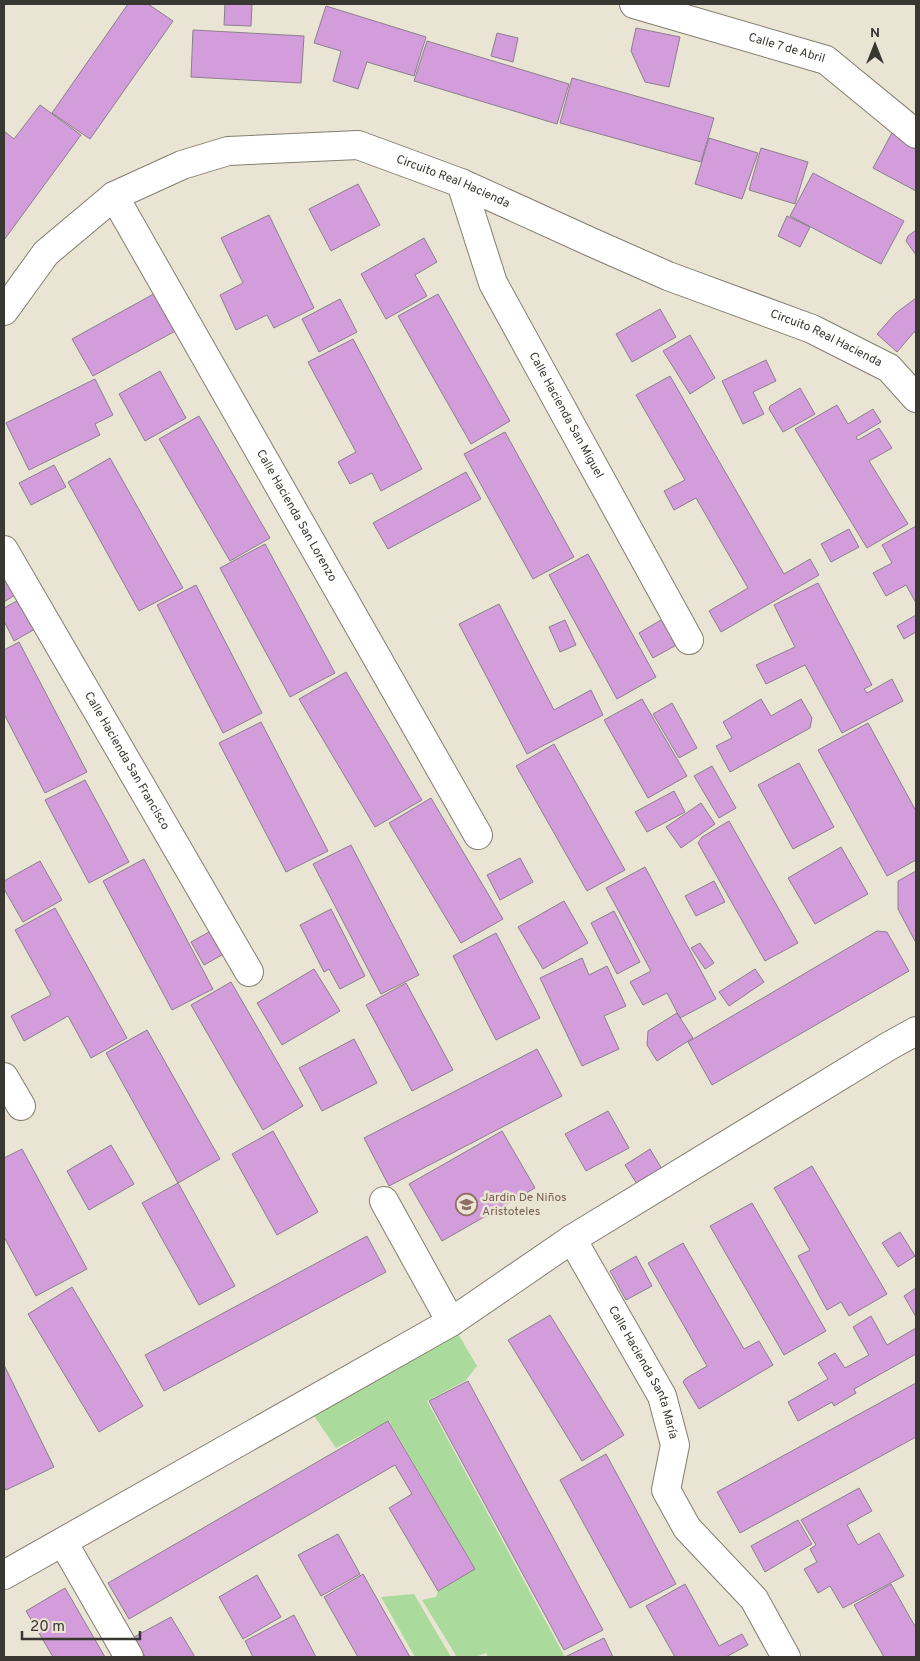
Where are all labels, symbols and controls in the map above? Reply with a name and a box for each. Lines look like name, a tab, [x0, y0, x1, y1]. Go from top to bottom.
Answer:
north arrow	[850, 20, 900, 70]
text: N	[870, 25, 880, 42]
street label: Calle 7 de Abril	[746, 30, 827, 67]
street label: Circuito Real Hacienda	[394, 152, 512, 212]
street label: Circuito Real Hacienda	[768, 306, 885, 371]
street label: Calle Hacienda San Miguel	[525, 349, 607, 481]
street label: Calle Hacienda San Lorenzo	[252, 447, 340, 585]
street label: Calle Hacienda San Francisco	[80, 689, 173, 833]
place label: Jardin De Niños Aristoteles	[482, 1190, 567, 1220]
school or university icon: Jardin De Niños Aristoteles	[454, 1193, 478, 1217]
street label: Calle Hacienda Santa María	[604, 1303, 681, 1441]
scale bar	[22, 1608, 140, 1640]
text: 20 m	[30, 1618, 65, 1637]

